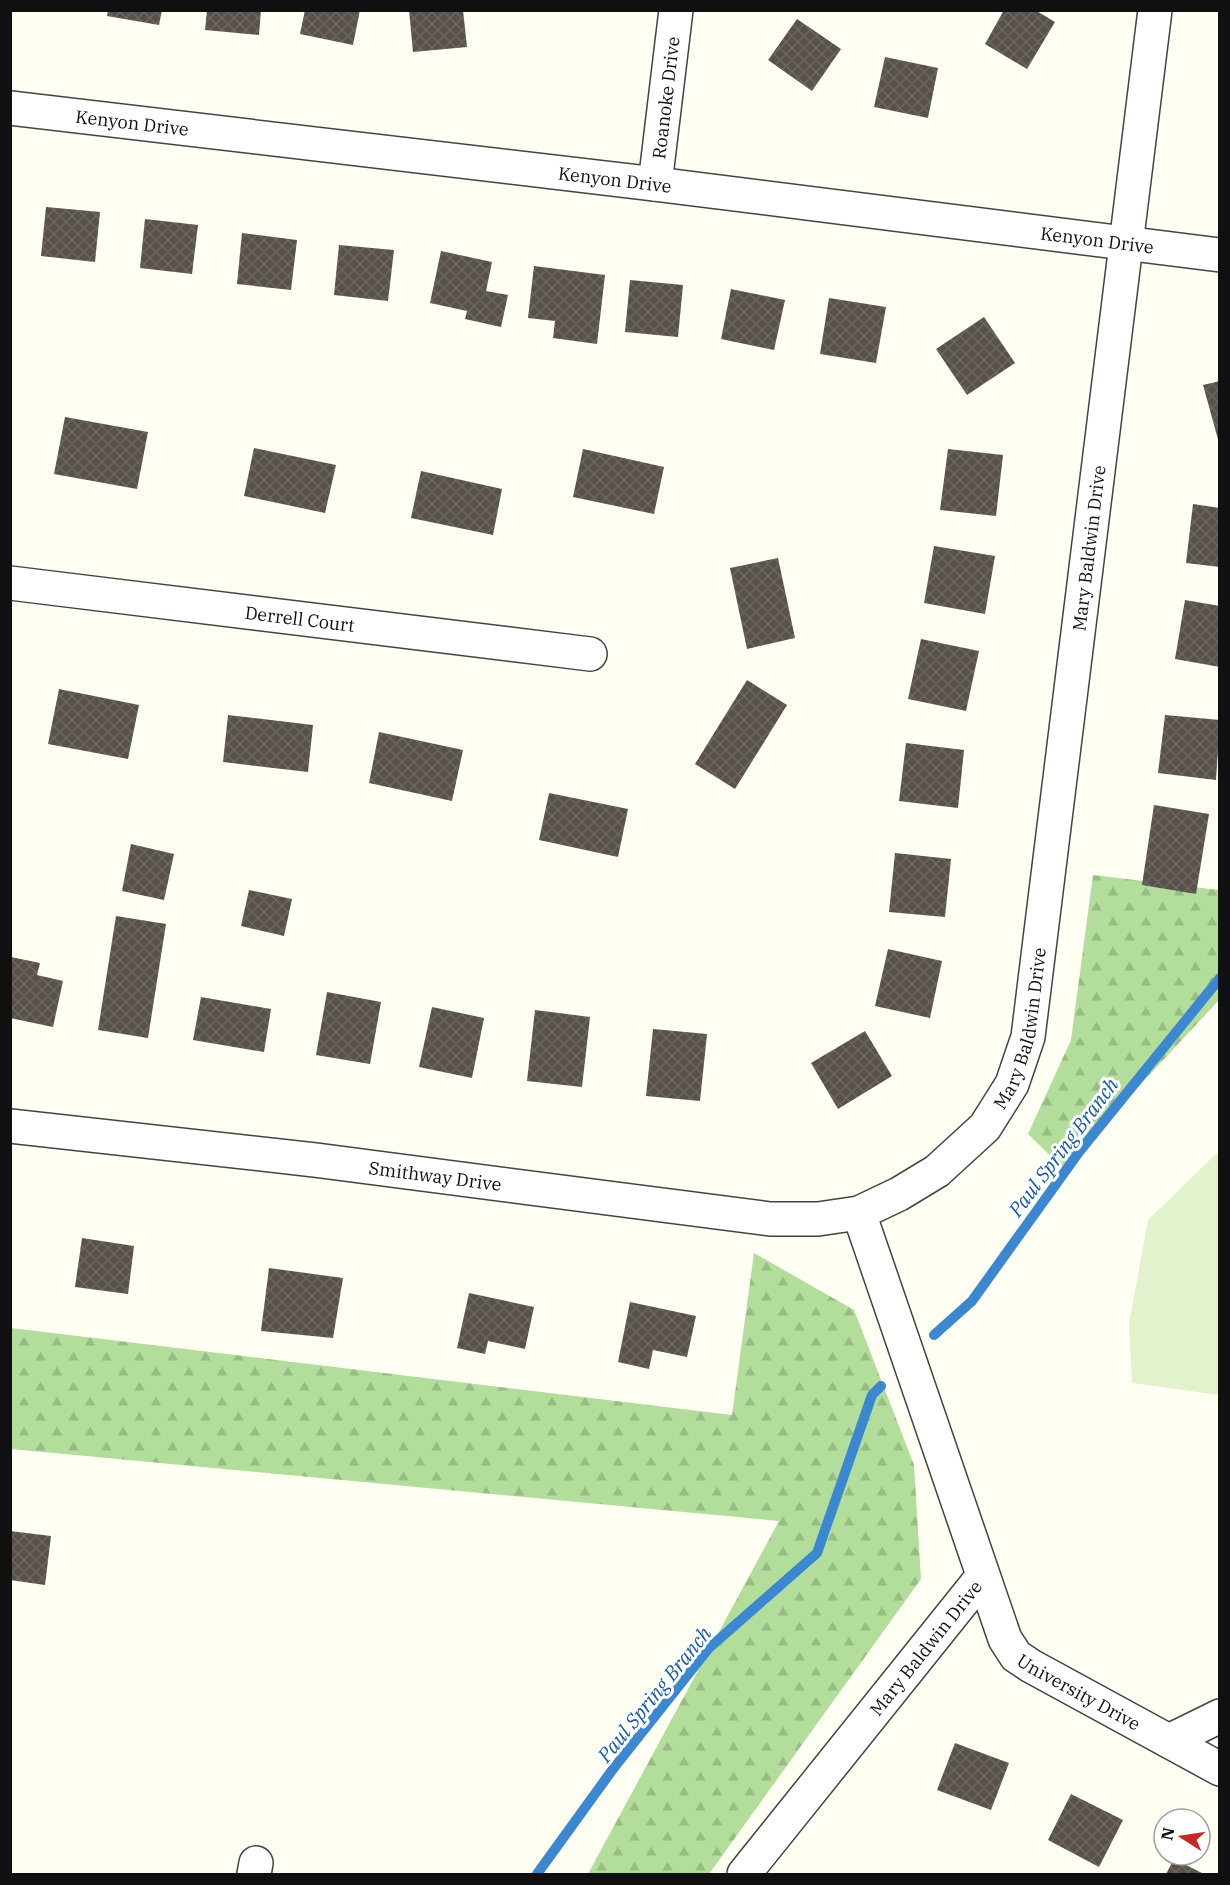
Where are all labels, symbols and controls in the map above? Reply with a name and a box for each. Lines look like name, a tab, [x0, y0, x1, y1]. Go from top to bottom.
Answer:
street label: Roanoke Drive	[647, 35, 684, 160]
street label: Kenyon Drive	[74, 104, 190, 140]
street label: Kenyon Drive	[557, 161, 673, 197]
street label: Kenyon Drive	[1039, 221, 1155, 258]
street label: Mary Baldwin Drive	[1067, 464, 1110, 632]
street label: Derrell Court	[244, 600, 356, 637]
street label: Mary Baldwin Drive	[988, 946, 1050, 1113]
water label: Paul Spring Branch	[1001, 1072, 1124, 1223]
street label: Smithway Drive	[367, 1156, 503, 1196]
street label: Mary Baldwin Drive	[864, 1575, 987, 1720]
water label: Paul Spring Branch	[590, 1621, 717, 1768]
street label: University Drive	[1013, 1648, 1145, 1735]
north arrow	[1152, 1807, 1212, 1867]
text: N	[1156, 1826, 1178, 1842]

